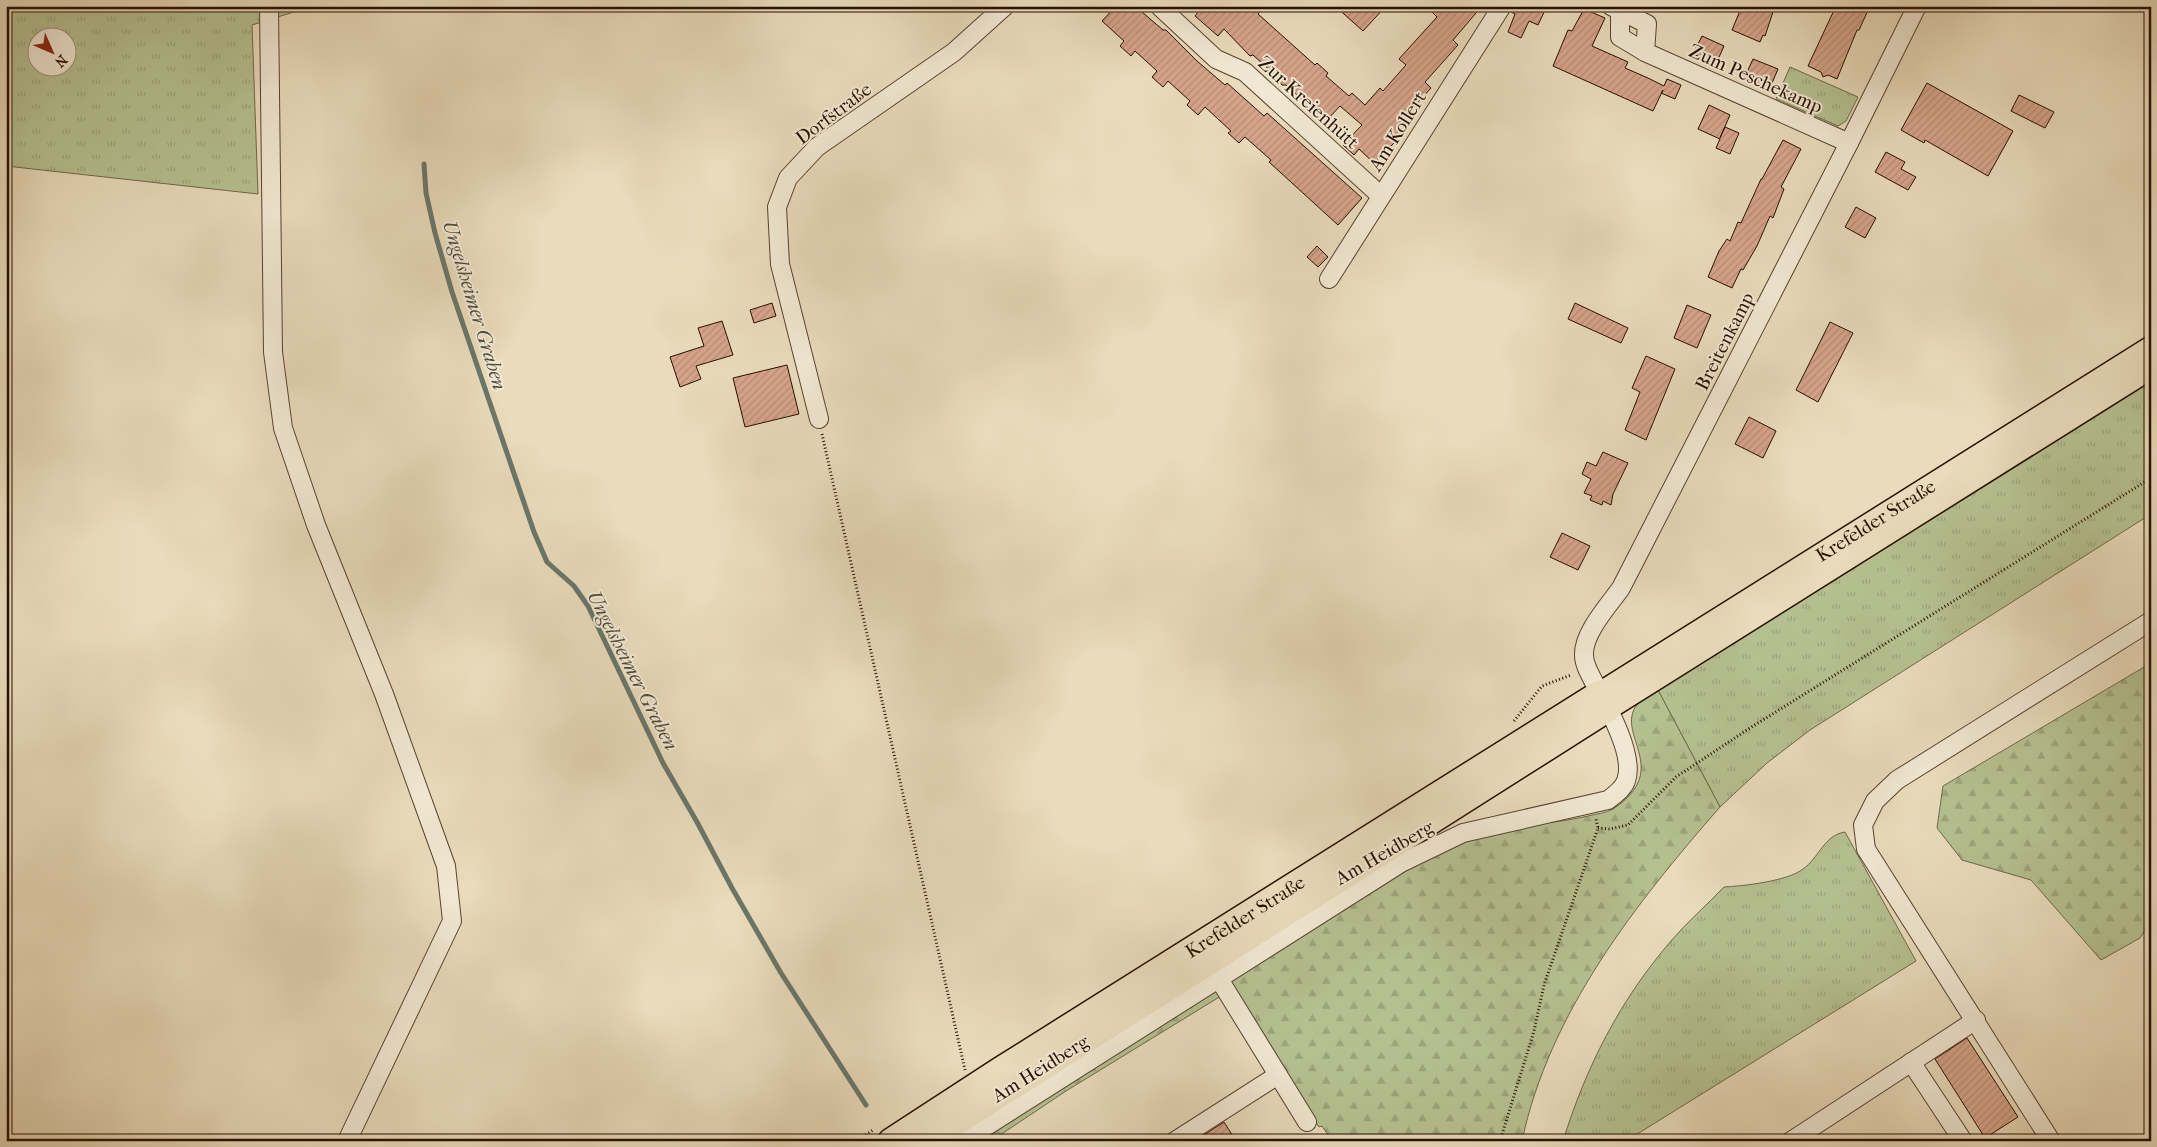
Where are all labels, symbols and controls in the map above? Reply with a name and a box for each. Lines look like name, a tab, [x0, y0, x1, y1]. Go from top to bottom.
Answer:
north arrow	[28, 28, 78, 78]
street label: Zum Peschekamp	[1685, 40, 1826, 118]
text: N	[51, 51, 71, 71]
street label: Zur Kreienhütt	[1254, 52, 1363, 154]
street label: Dorfstraße	[792, 78, 876, 149]
street label: Am Kollert	[1364, 87, 1431, 176]
water label: Ungelsheimer Graben	[438, 218, 511, 393]
street label: Breitenkamp	[1691, 289, 1759, 394]
street label: Krefelder Straße	[1812, 475, 1940, 567]
water label: Ungelsheimer Graben	[582, 587, 683, 754]
street label: Am Heidberg	[1331, 815, 1438, 890]
street label: Krefelder Straße	[1181, 871, 1309, 963]
street label: Am Heidberg	[987, 1030, 1094, 1108]

